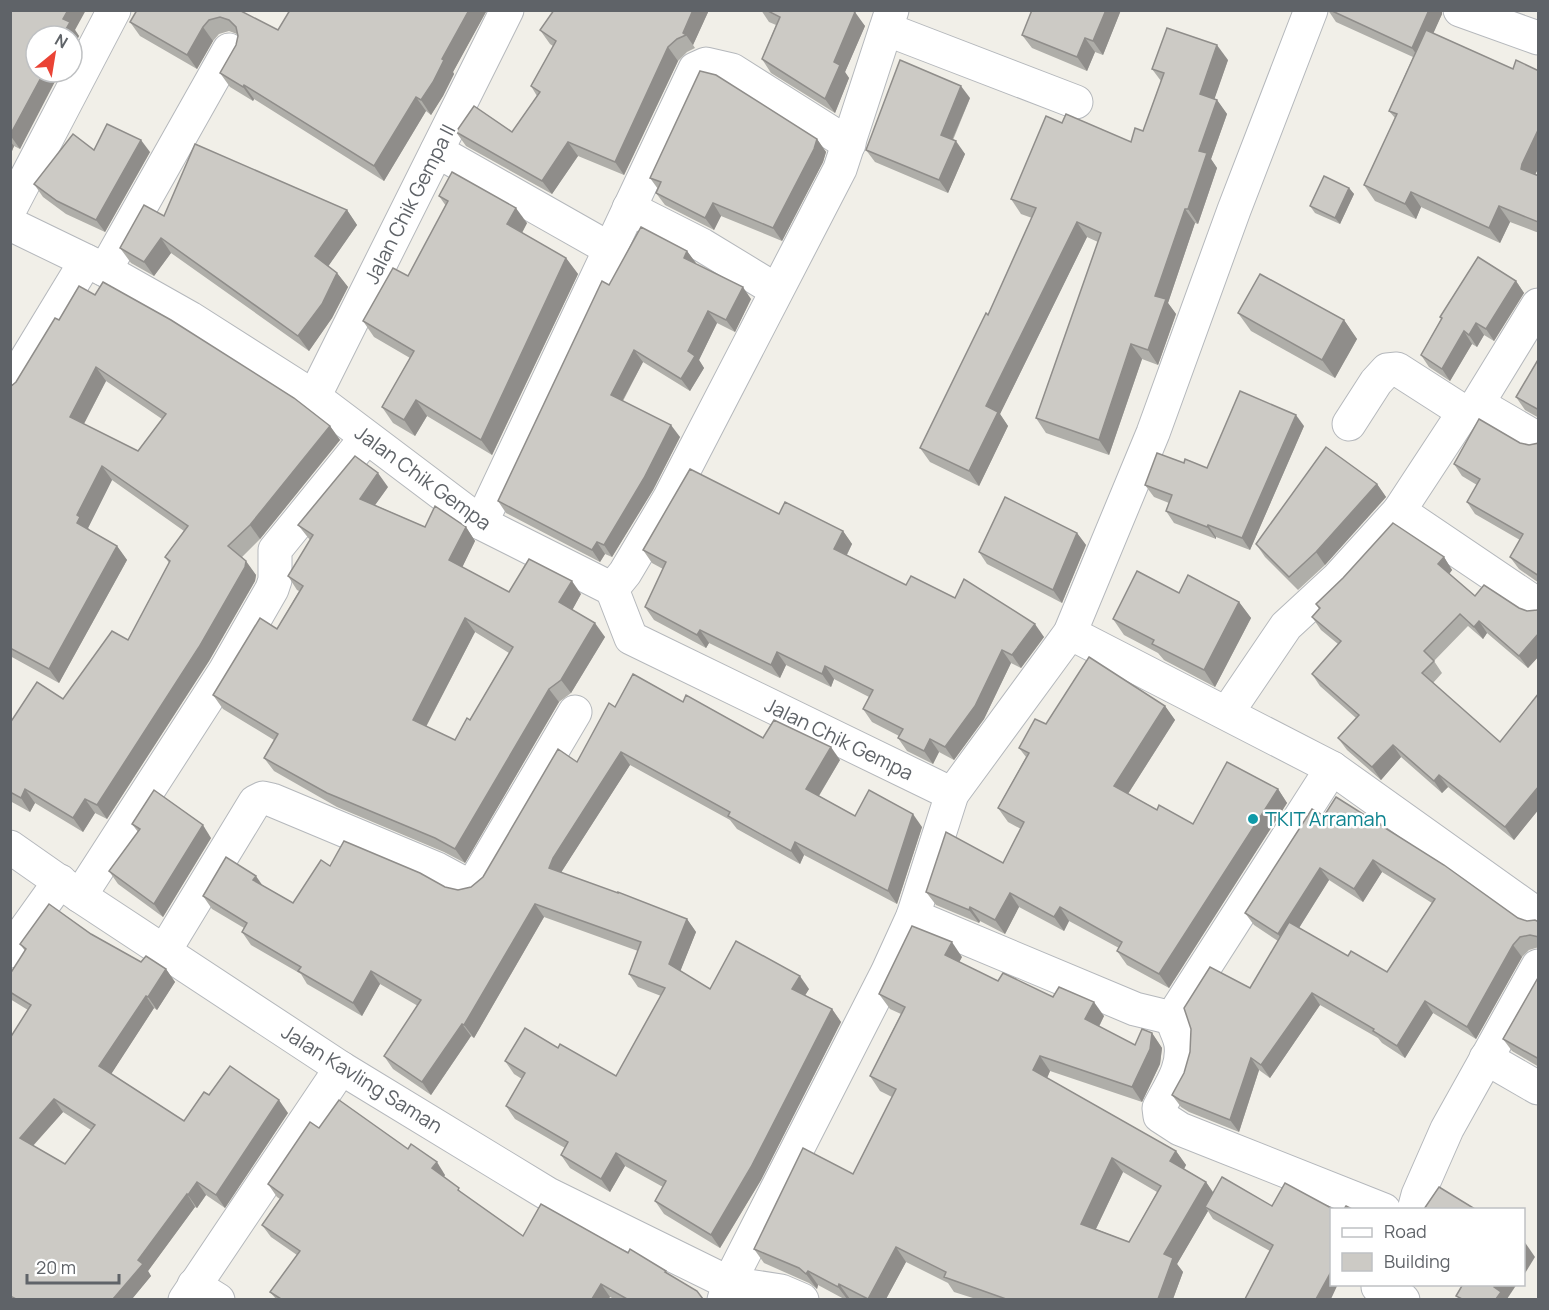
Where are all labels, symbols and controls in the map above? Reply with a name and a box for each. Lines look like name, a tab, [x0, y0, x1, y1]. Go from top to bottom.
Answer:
north arrow	[24, 24, 84, 84]
text: N	[51, 29, 72, 53]
street label: Jalan Chik Gempa II	[358, 119, 461, 288]
street label: Jalan Chik Gempa	[350, 419, 497, 536]
street label: Jalan Chik Gempa	[760, 691, 918, 786]
place label: TKIT Arramah	[1265, 805, 1387, 832]
marker: TKIT Arramah	[1246, 812, 1260, 826]
street label: Jalan Kavling Saman	[277, 1018, 448, 1139]
legend	[1330, 1208, 1525, 1286]
text: Road	[1384, 1219, 1427, 1243]
scale bar	[27, 1247, 118, 1285]
text: Building	[1384, 1249, 1450, 1273]
text: 20 m	[36, 1255, 76, 1279]

